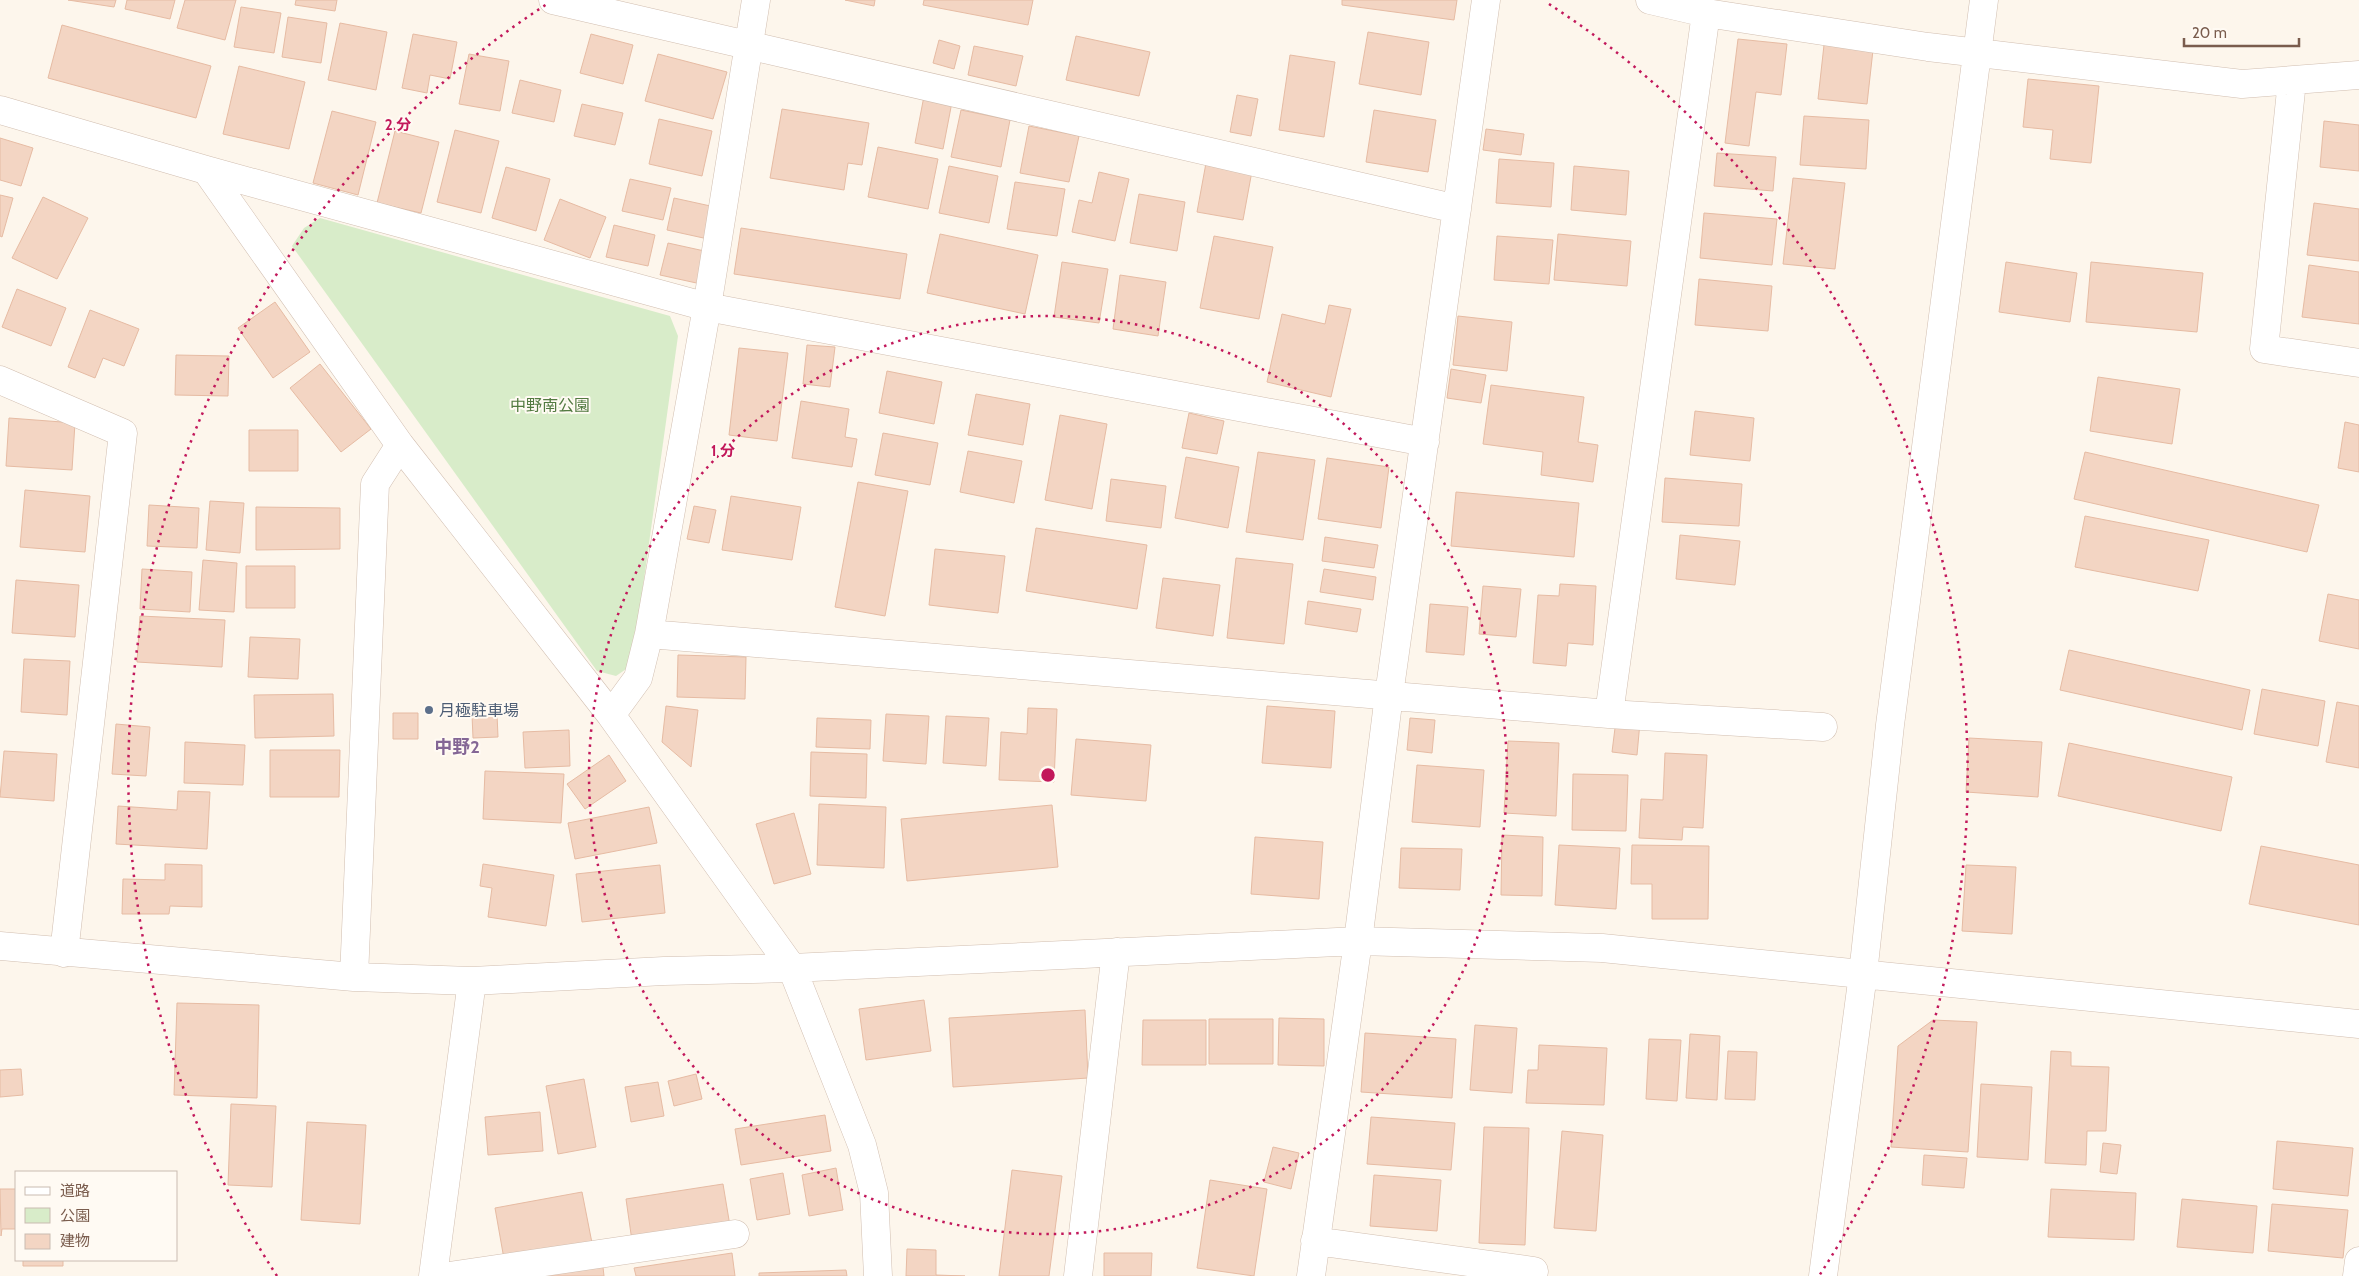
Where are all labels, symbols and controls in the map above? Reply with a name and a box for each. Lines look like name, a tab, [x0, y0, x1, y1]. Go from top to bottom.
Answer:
scale bar	[2184, 15, 2299, 47]
text: 20 m	[2192, 24, 2227, 42]
text: 2 分	[385, 116, 411, 134]
park label: 中野南公園	[510, 396, 590, 415]
text: 1 分	[711, 442, 735, 460]
place label: 月極駐車場	[439, 701, 519, 720]
marker: 月極駐車場	[423, 704, 435, 716]
district label: 中野2	[434, 736, 480, 758]
centre of rings	[1039, 766, 1057, 784]
legend	[15, 1171, 178, 1261]
text: 道路	[60, 1182, 90, 1200]
text: 公園	[60, 1207, 90, 1225]
text: 建物	[60, 1232, 90, 1250]

